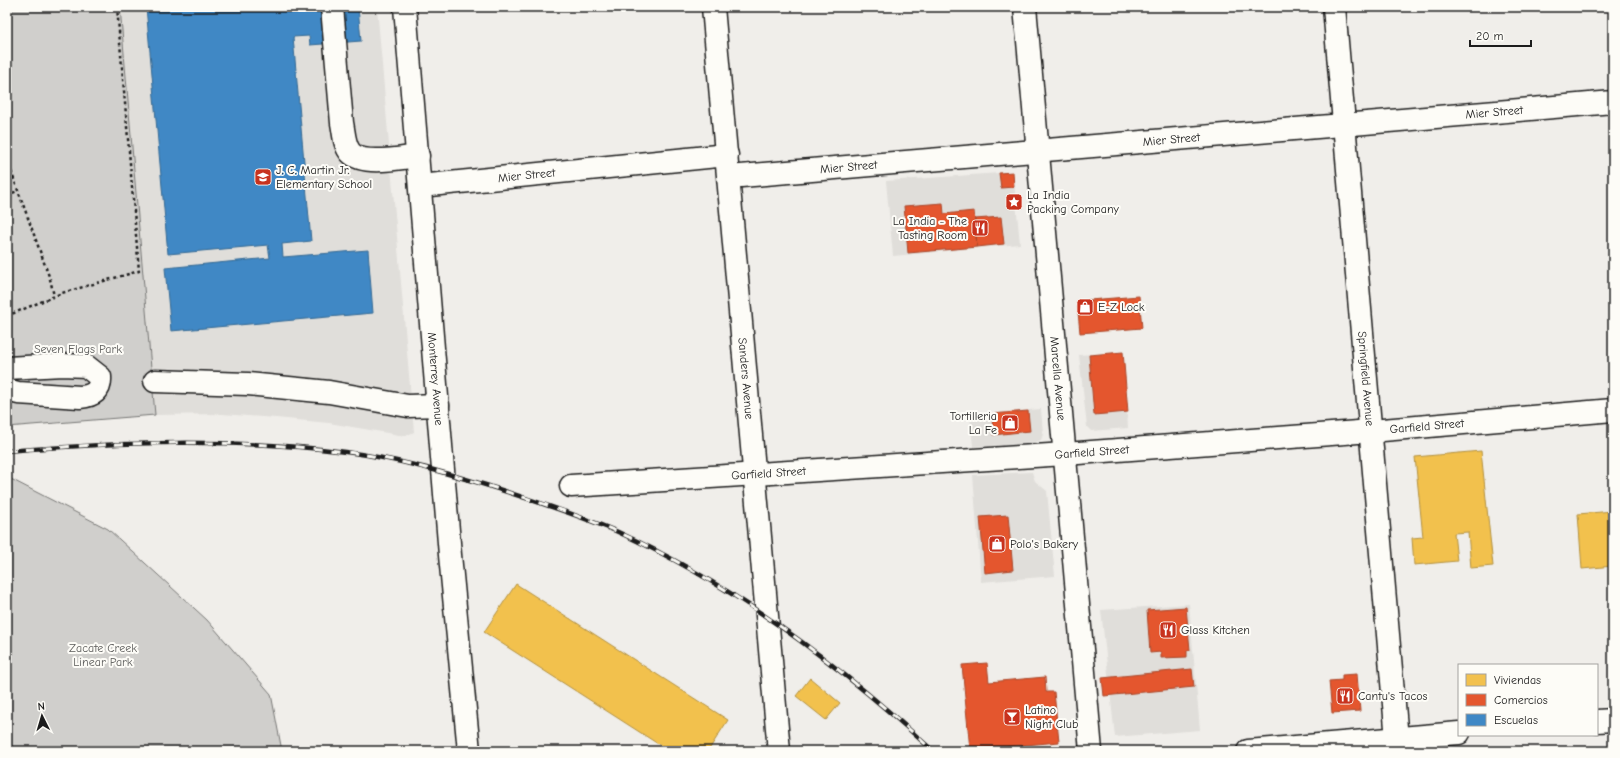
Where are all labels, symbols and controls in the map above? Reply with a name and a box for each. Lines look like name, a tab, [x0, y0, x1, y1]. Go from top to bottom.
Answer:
scale bar	[1470, 22, 1531, 48]
text: 20 m	[1476, 29, 1504, 43]
street label: Mier Street	[1465, 103, 1524, 121]
street label: Mier Street	[1142, 130, 1201, 149]
street label: Mier Street	[819, 157, 878, 176]
place label: J. C. Martin Jr. Elementary School	[276, 163, 372, 191]
street label: Mier Street	[497, 165, 556, 185]
school or university icon: J. C. Martin Jr. Elementary School	[253, 167, 273, 187]
place label: La India Packing Company	[1027, 188, 1120, 216]
place icon: La India Packing Company	[1004, 192, 1024, 212]
place label: La India - The Tasting Room	[893, 214, 967, 242]
restaurant icon: La India - The Tasting Room	[970, 218, 990, 238]
shop icon: E-Z Lock	[1075, 297, 1095, 317]
place label: E-Z Lock	[1098, 300, 1145, 314]
street label: Springfield Avenue	[1355, 331, 1377, 427]
street label: Monterrey Avenue	[425, 332, 446, 426]
street label: Marcella Avenue	[1047, 336, 1069, 421]
street label: Sanders Avenue	[735, 337, 757, 420]
park label: Seven Flags Park	[34, 342, 122, 356]
place label: Tortilleria La Fe	[950, 409, 997, 437]
shop icon: Tortilleria La Fe	[1000, 413, 1020, 433]
street label: Garfield Street	[1389, 416, 1465, 436]
street label: Garfield Street	[1054, 442, 1130, 462]
street label: Garfield Street	[731, 464, 807, 483]
shop icon: Polo's Bakery	[987, 534, 1007, 554]
place label: Polo's Bakery	[1010, 537, 1079, 551]
restaurant icon: Glass Kitchen	[1158, 620, 1178, 640]
place label: Glass Kitchen	[1181, 623, 1250, 637]
park label: Zacate Creek Linear Park	[69, 641, 137, 669]
legend	[1458, 664, 1598, 736]
text: Viviendas	[1494, 673, 1541, 687]
restaurant icon: Cantu's Tacos	[1335, 686, 1355, 706]
place label: Cantu's Tacos	[1358, 689, 1428, 703]
text: Comercios	[1494, 693, 1548, 707]
north arrow	[22, 696, 62, 736]
text: N	[37, 700, 45, 713]
place label: Latino Night Club	[1025, 703, 1078, 731]
bar icon: Latino Night Club	[1002, 707, 1022, 727]
text: Escuelas	[1494, 713, 1538, 727]

